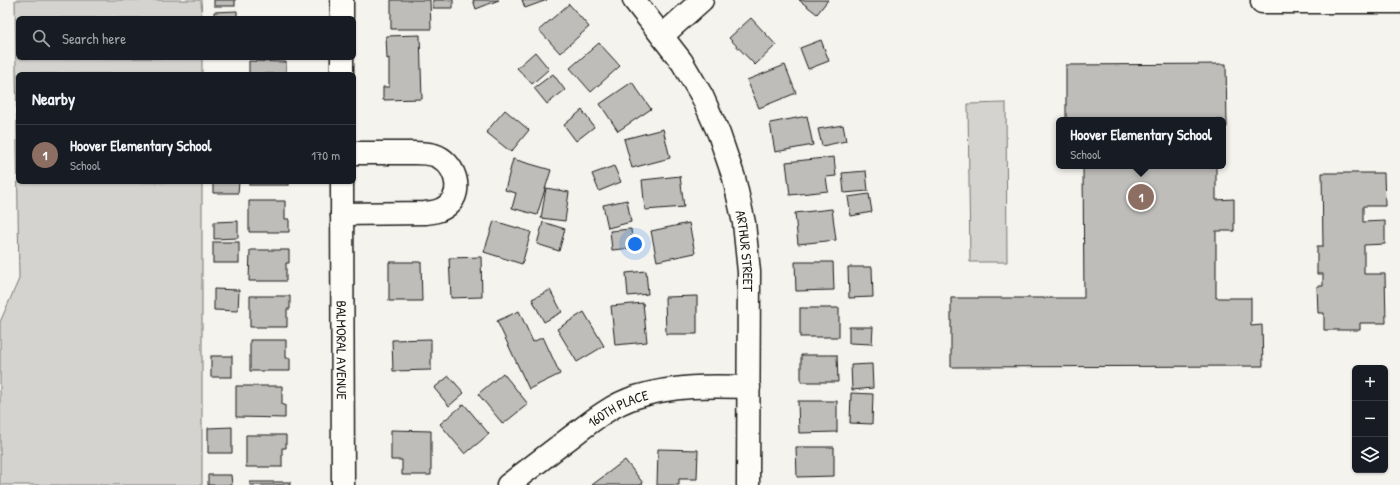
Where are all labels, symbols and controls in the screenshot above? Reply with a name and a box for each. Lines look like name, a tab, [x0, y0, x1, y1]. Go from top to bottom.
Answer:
search box	[16, 16, 356, 60]
icon: search	[30, 27, 52, 49]
text: Search here	[62, 28, 126, 49]
text: Nearby	[32, 87, 75, 110]
popup	[1056, 117, 1226, 169]
text: Hoover Elementary School	[1070, 124, 1212, 145]
text: Hoover Elementary School	[70, 135, 212, 156]
text: School	[1070, 145, 1101, 163]
text: 1	[43, 146, 47, 164]
text: 170 m	[311, 146, 340, 164]
text: School	[70, 156, 100, 174]
pin: 1	[1128, 182, 1154, 212]
street label: ARTHUR STREET	[732, 208, 759, 292]
your location	[625, 234, 645, 254]
street label: BALMORAL AVENUE	[333, 300, 352, 400]
map controls	[1352, 365, 1388, 473]
button: +	[1352, 365, 1388, 401]
street label: 160TH PLACE	[583, 384, 650, 431]
button: −	[1352, 401, 1388, 437]
button: layers	[1352, 437, 1388, 473]

